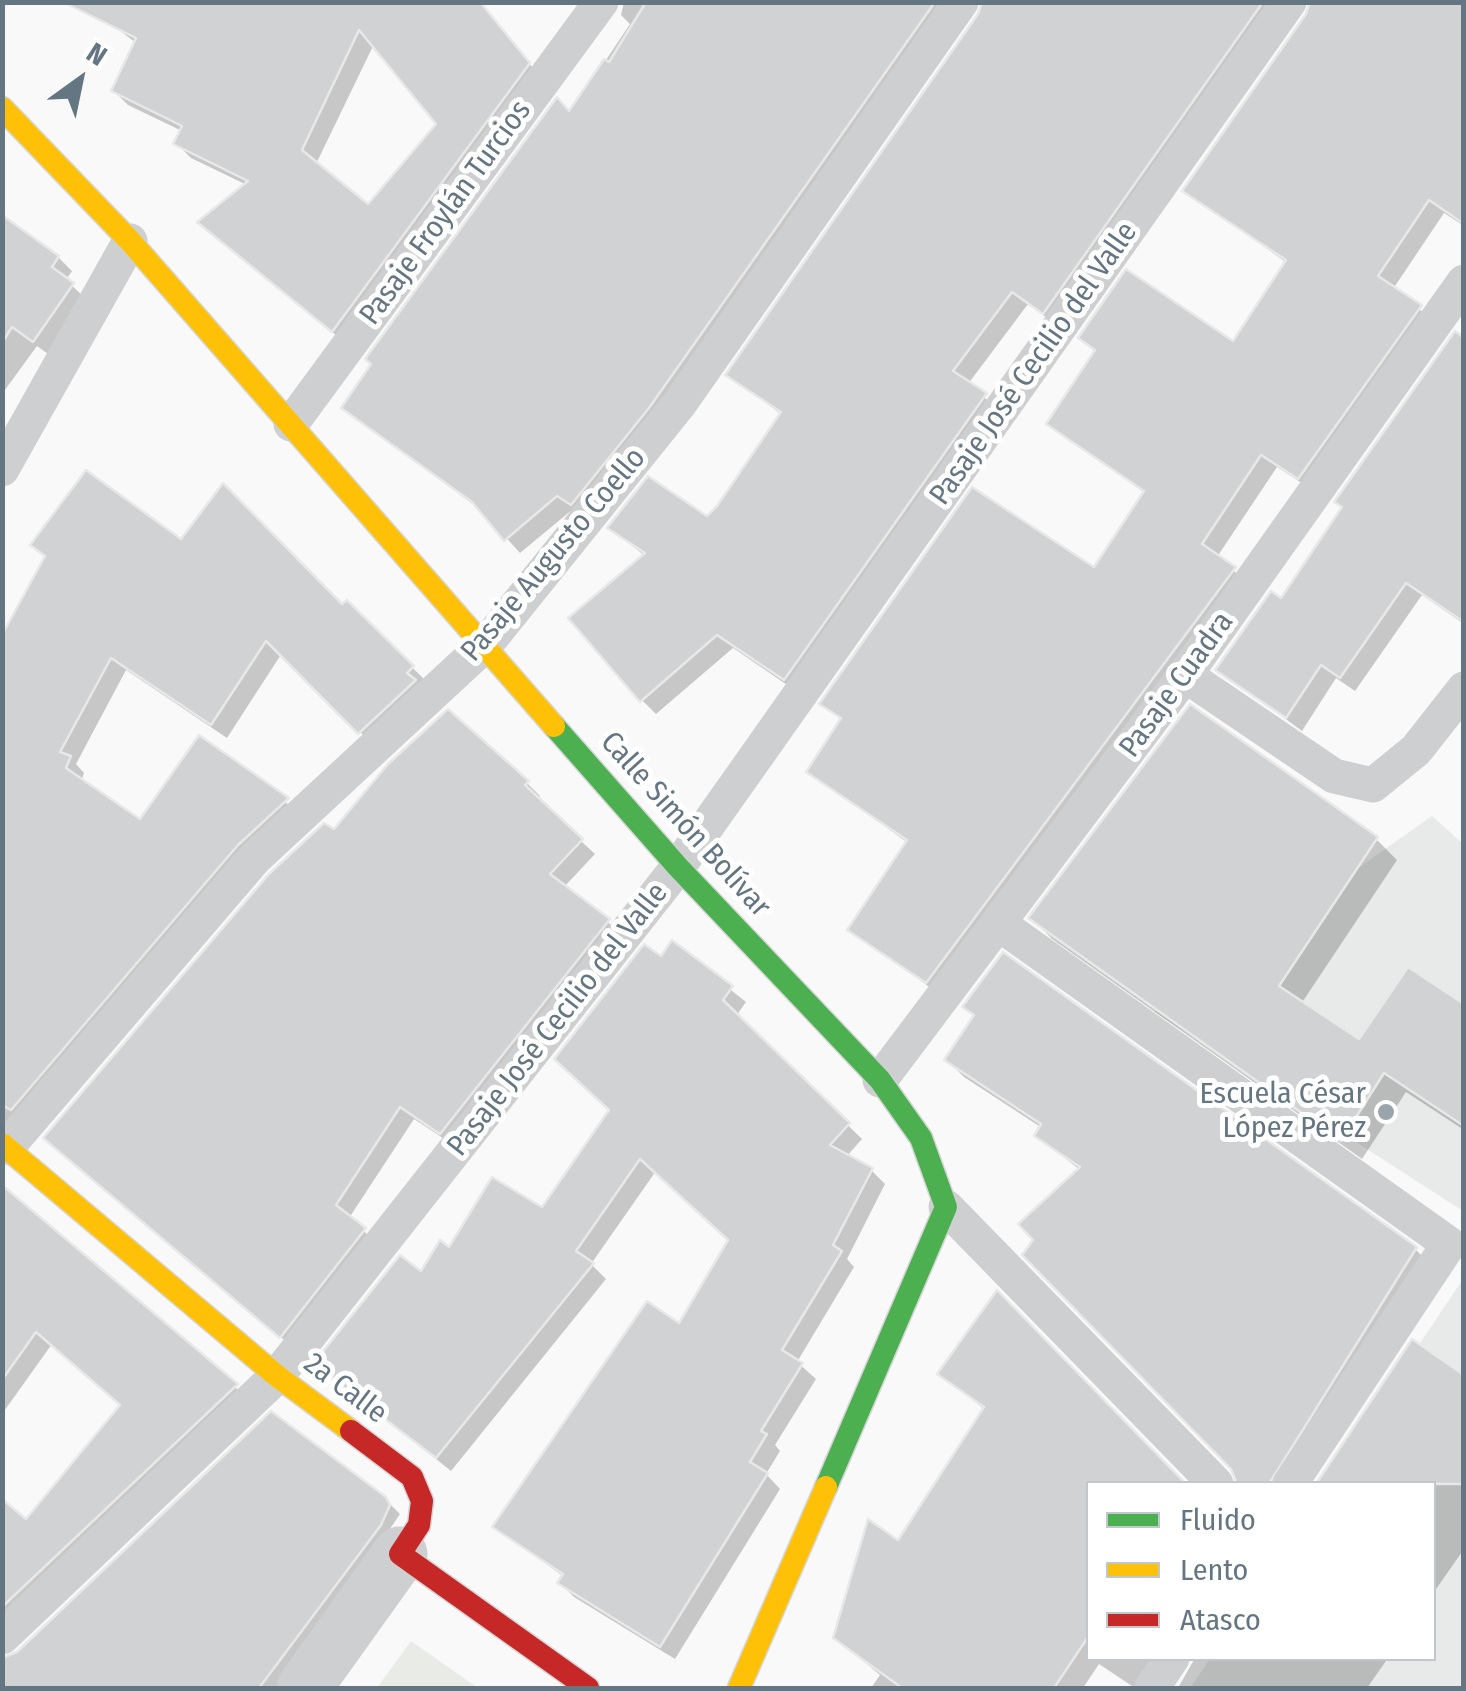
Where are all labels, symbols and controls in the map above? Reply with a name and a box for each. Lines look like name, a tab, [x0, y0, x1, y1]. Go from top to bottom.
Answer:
north arrow	[30, 30, 130, 130]
text: N	[81, 36, 113, 73]
street label: Pasaje Froylán Turcios	[353, 94, 539, 332]
street label: Pasaje José Cecilio del Valle	[923, 216, 1145, 512]
street label: Pasaje Augusto Coello	[454, 441, 654, 669]
street label: Pasaje Cuadra	[1112, 605, 1242, 765]
street label: Calle Simón Bolívar	[592, 725, 778, 925]
street label: Pasaje José Cecilio del Valle	[440, 876, 676, 1164]
place label: Escuela César López Pérez	[1199, 1077, 1366, 1148]
marker: Escuela César López Pérez	[1375, 1101, 1397, 1123]
street label: 2a Calle	[296, 1346, 394, 1432]
legend	[1086, 1481, 1436, 1661]
text: Fluido	[1180, 1502, 1256, 1538]
text: Lento	[1180, 1552, 1248, 1588]
text: Atasco	[1180, 1602, 1261, 1638]

